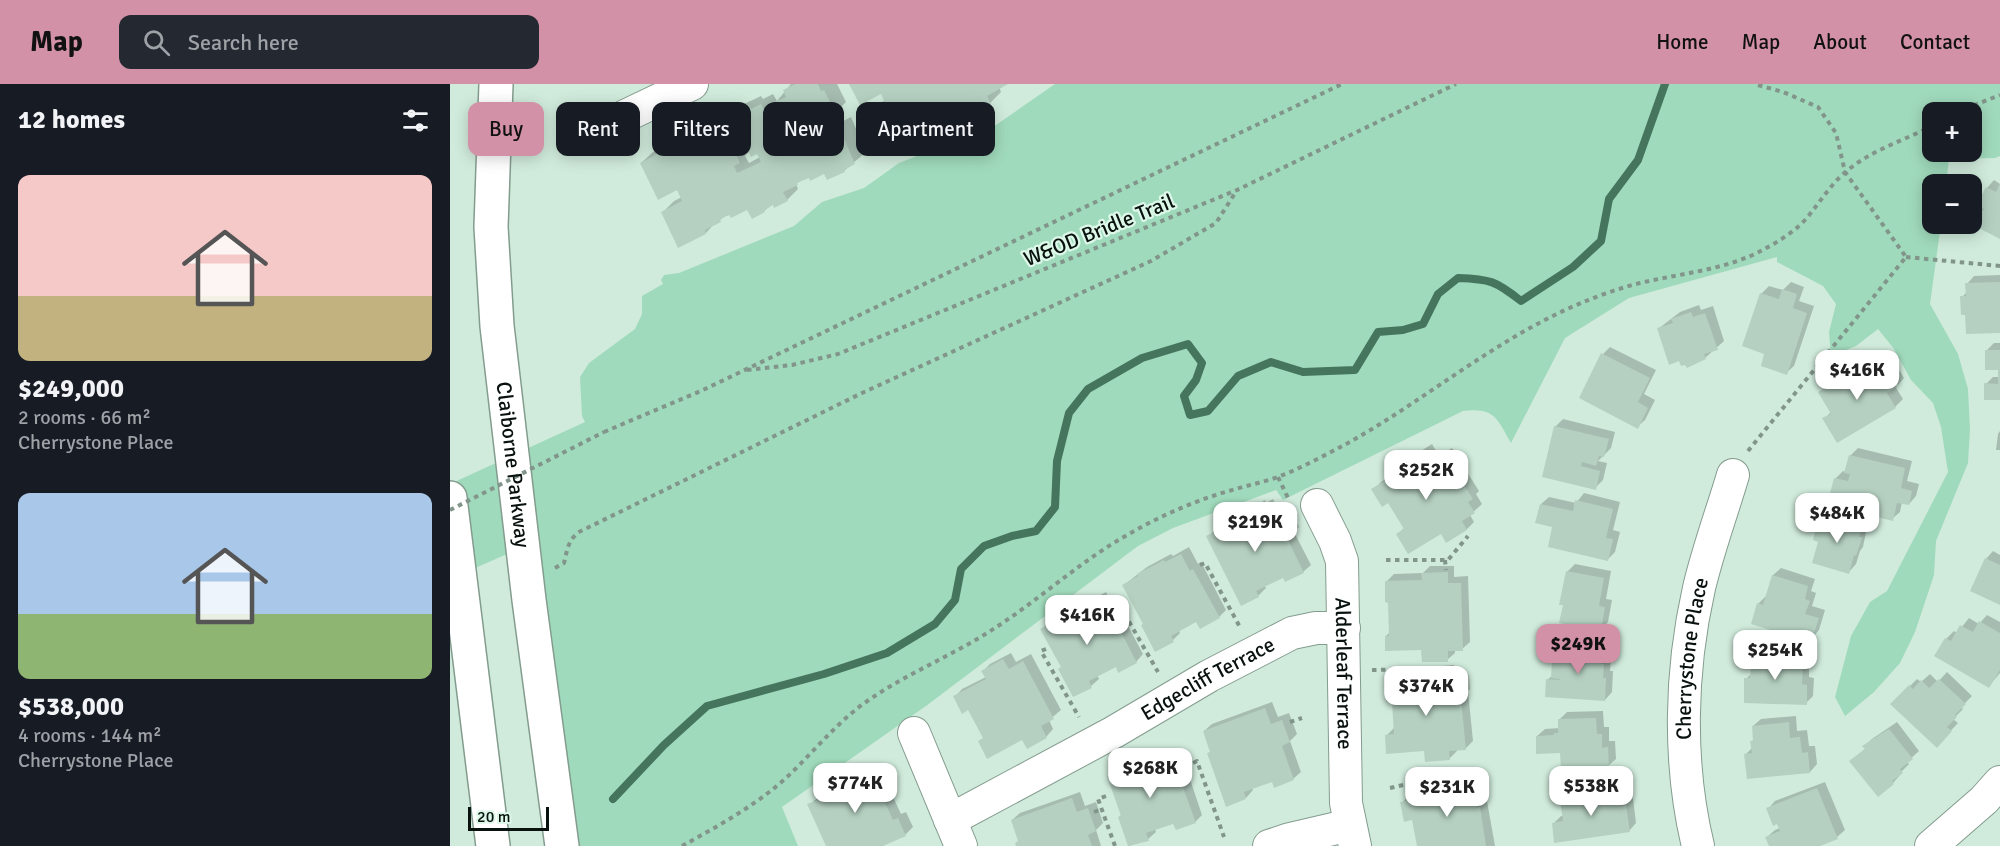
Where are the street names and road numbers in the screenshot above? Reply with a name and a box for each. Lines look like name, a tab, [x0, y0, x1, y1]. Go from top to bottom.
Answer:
street label: W&OD Bridle Trail	[1020, 188, 1178, 272]
street label: Claiborne Parkway	[491, 380, 536, 550]
street label: Cherrystone Place	[1671, 575, 1714, 740]
street label: Alderleaf Terrace	[1330, 597, 1358, 750]
street label: Edgecliff Terrace	[1136, 631, 1279, 726]

